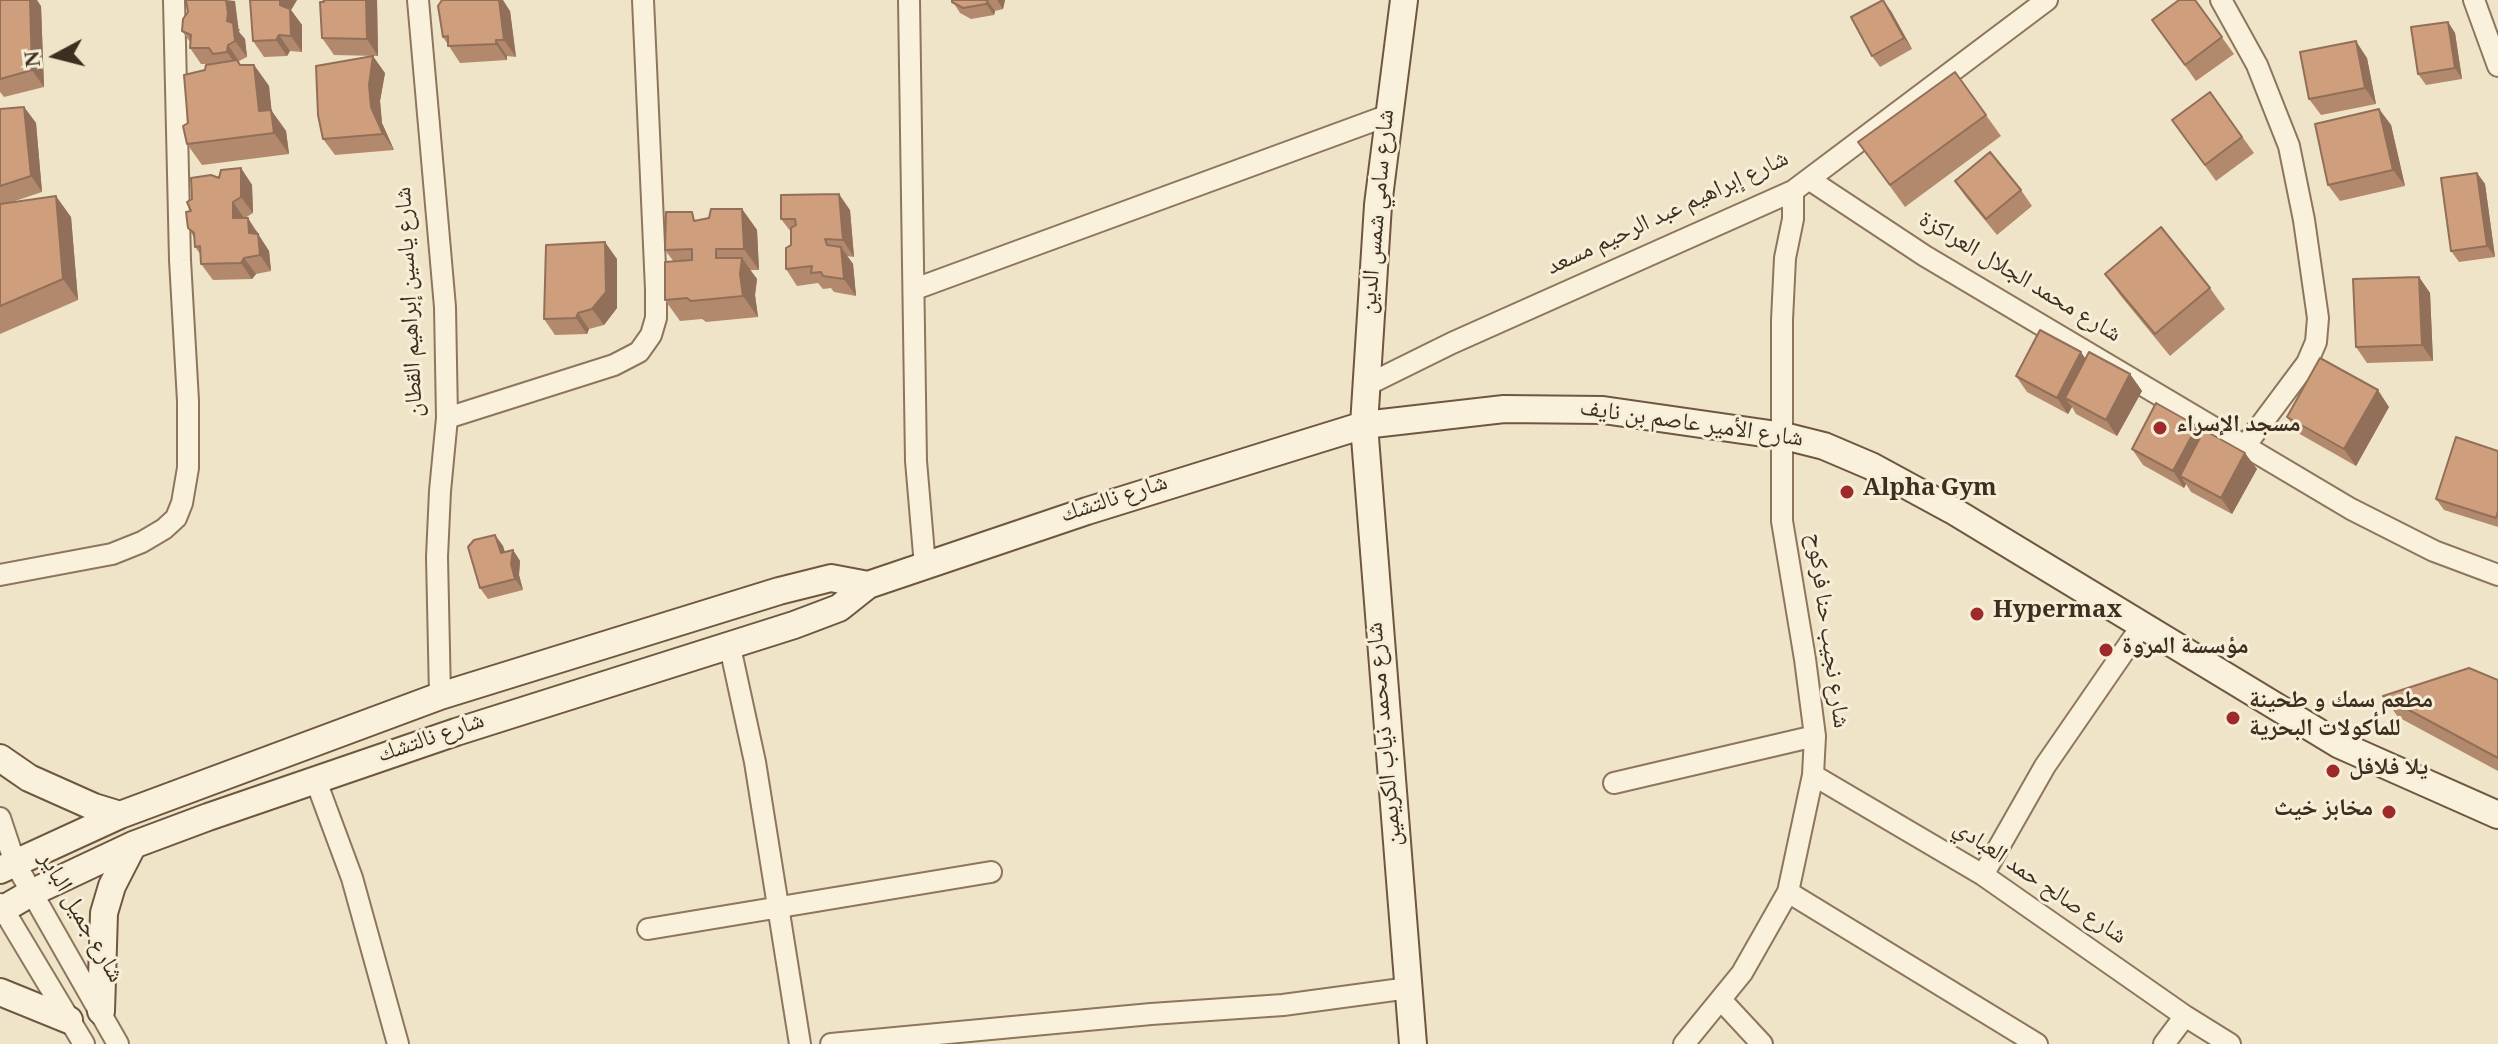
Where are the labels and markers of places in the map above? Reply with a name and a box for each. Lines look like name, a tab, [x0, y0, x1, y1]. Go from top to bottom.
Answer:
place label: مسجد الإسراء	[2176, 414, 2301, 442]
marker: مسجد الإسراء	[2151, 419, 2169, 437]
place label: Alpha Gym	[1863, 478, 1997, 506]
marker: Alpha Gym	[1838, 483, 1856, 501]
place label: Hypermax	[1993, 600, 2122, 628]
marker: Hypermax	[1968, 605, 1986, 623]
place label: مؤسسة المروة	[2122, 636, 2249, 664]
marker: مؤسسة المروة	[2097, 641, 2115, 659]
place label: مطعم سمك و طحينة للمأكولات البحرية	[2249, 690, 2433, 746]
marker: مطعم سمك و طحينة للمأكولات البحرية	[2224, 709, 2242, 727]
place label: يلا فلافل	[2349, 757, 2428, 785]
marker: يلا فلافل	[2324, 762, 2342, 780]
place label: مخابز خيث	[2274, 798, 2373, 826]
marker: مخابز خيث	[2380, 803, 2398, 821]

